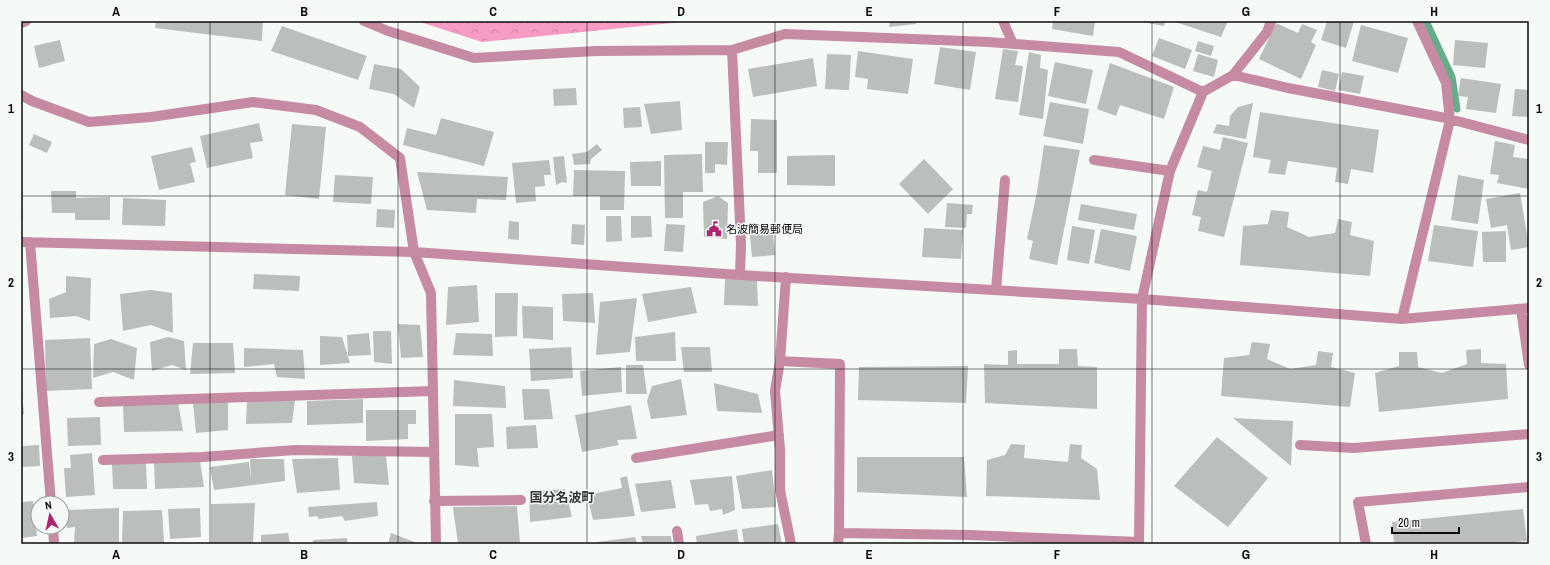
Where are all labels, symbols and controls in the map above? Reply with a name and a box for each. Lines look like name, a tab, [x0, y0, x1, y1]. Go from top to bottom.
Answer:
text: A	[112, 3, 120, 20]
text: B	[300, 3, 308, 20]
text: C	[489, 3, 497, 20]
text: D	[677, 3, 685, 20]
text: E	[865, 3, 873, 20]
text: F	[1054, 3, 1061, 20]
text: G	[1242, 3, 1250, 20]
text: H	[1430, 3, 1438, 20]
text: 1	[8, 100, 14, 117]
text: 1	[1536, 100, 1542, 117]
public building icon: 名波簡易郵便局	[705, 220, 723, 238]
place label: 名波簡易郵便局	[726, 222, 803, 236]
text: 2	[8, 274, 14, 291]
text: 2	[1536, 274, 1542, 291]
text: 3	[8, 448, 14, 465]
text: 3	[1536, 448, 1542, 465]
district label: 国分名波町	[529, 489, 595, 506]
north arrow	[30, 495, 70, 535]
text: N	[44, 498, 53, 513]
scale bar	[1392, 509, 1459, 535]
text: 20 m	[1398, 515, 1420, 531]
text: A	[112, 546, 120, 563]
text: B	[300, 546, 308, 563]
text: C	[489, 546, 497, 563]
text: D	[677, 546, 685, 563]
text: E	[865, 546, 873, 563]
text: F	[1054, 546, 1061, 563]
text: G	[1242, 546, 1250, 563]
text: H	[1430, 546, 1438, 563]

